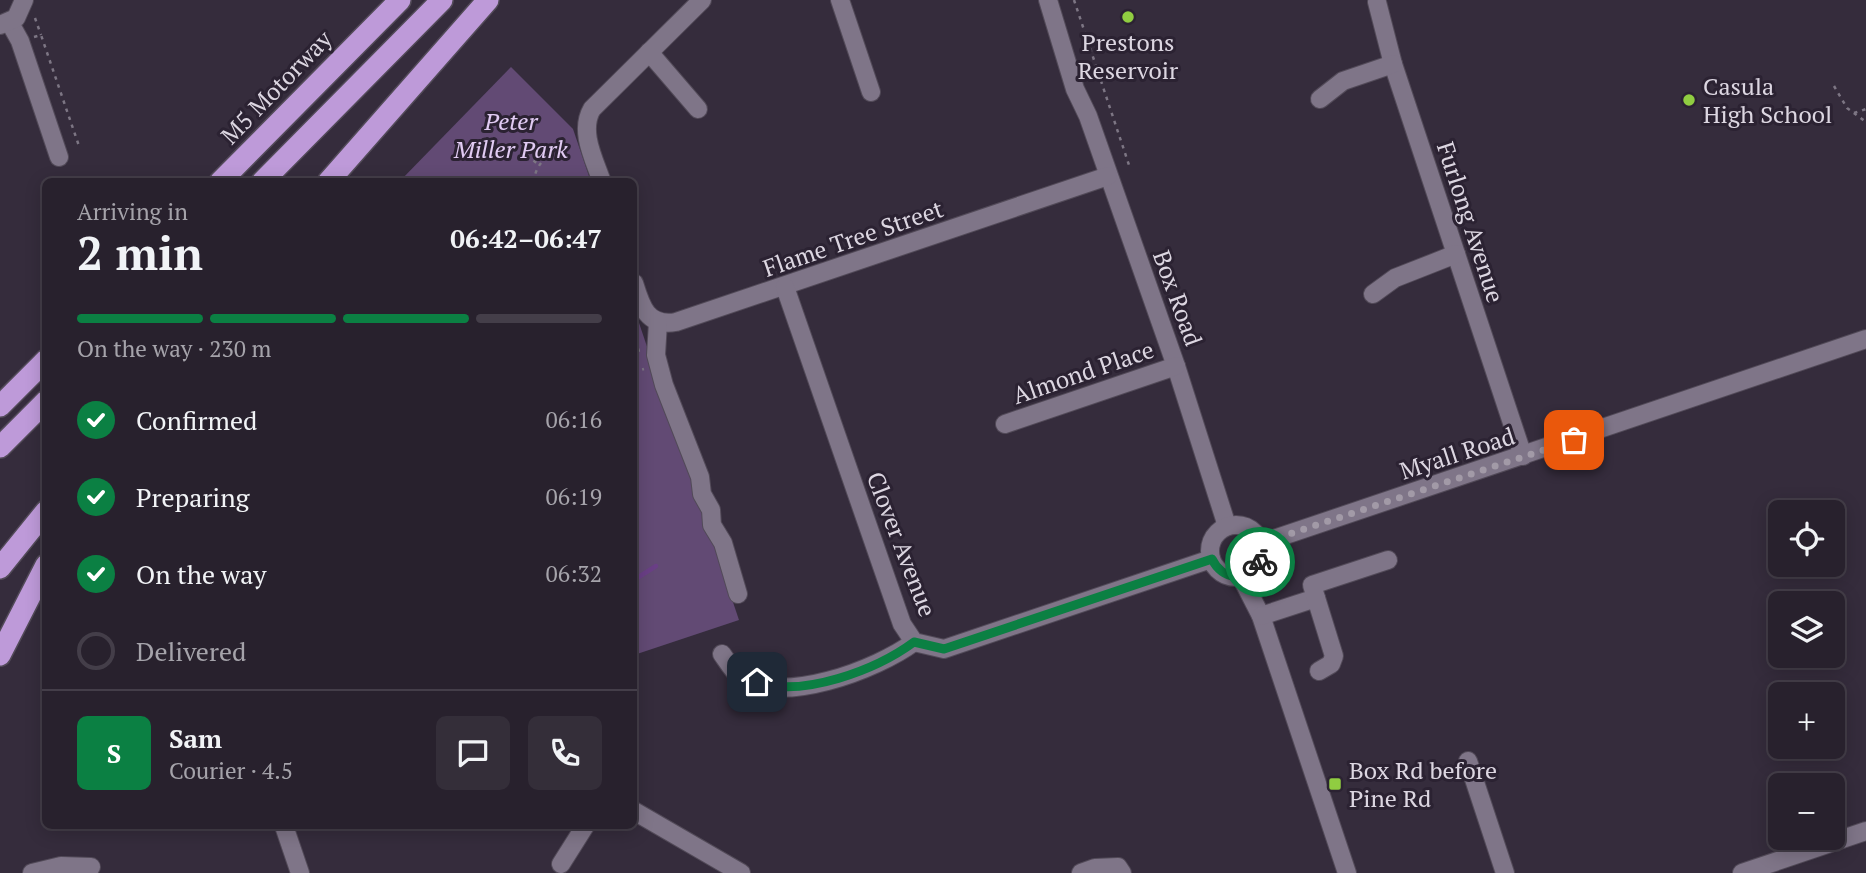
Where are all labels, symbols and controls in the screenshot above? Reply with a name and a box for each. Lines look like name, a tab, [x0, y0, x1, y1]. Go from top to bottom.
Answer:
marker: Prestons Reservoir	[1120, 9, 1136, 25]
street label: M5 Motorway	[214, 23, 339, 151]
place label: Prestons Reservoir	[1078, 26, 1179, 86]
place label: Casula High School	[1703, 70, 1832, 130]
marker: Casula High School	[1681, 92, 1697, 108]
park label: Peter Miller Park	[453, 105, 568, 165]
street label: Furlong Avenue	[1430, 137, 1512, 307]
street label: Flame Tree Street	[759, 192, 947, 284]
text: Arriving in	[77, 196, 188, 227]
text: 06:42–06:47	[450, 221, 602, 255]
text: 2 min	[77, 222, 203, 283]
street label: Box Road	[1146, 246, 1210, 350]
text: On the way · 230 m	[77, 333, 271, 364]
street label: Almond Place	[1008, 333, 1158, 411]
icon: check	[77, 401, 115, 439]
text: Confirmed	[136, 403, 257, 437]
text: 06:16	[545, 404, 602, 435]
pin	[1544, 410, 1604, 470]
street label: Myall Road	[1396, 419, 1518, 487]
icon: bag	[1555, 421, 1593, 459]
street label: Clover Avenue	[860, 467, 944, 621]
icon: check	[77, 478, 115, 516]
text: Preparing	[136, 480, 249, 514]
text: 06:19	[545, 481, 602, 512]
map controls	[1768, 500, 1845, 850]
button: locate	[1768, 500, 1845, 577]
courier	[1225, 527, 1295, 597]
icon: bike	[1241, 543, 1279, 581]
icon: check	[77, 555, 115, 593]
text: On the way	[136, 557, 267, 591]
text: 06:32	[545, 558, 602, 589]
button: layers	[1768, 591, 1845, 668]
text: Delivered	[136, 634, 246, 668]
pin	[727, 652, 787, 712]
icon: home	[738, 663, 776, 701]
button: +	[1768, 682, 1845, 759]
button: chat	[436, 716, 510, 790]
button: phone	[528, 716, 602, 790]
text: Sam	[169, 721, 222, 755]
text: S	[107, 736, 121, 770]
place label: Box Rd before Pine Rd	[1349, 754, 1497, 814]
text: Courier · 4.5	[169, 755, 293, 786]
button: −	[1768, 773, 1845, 850]
marker: Box Rd before Pine Rd	[1327, 776, 1343, 792]

